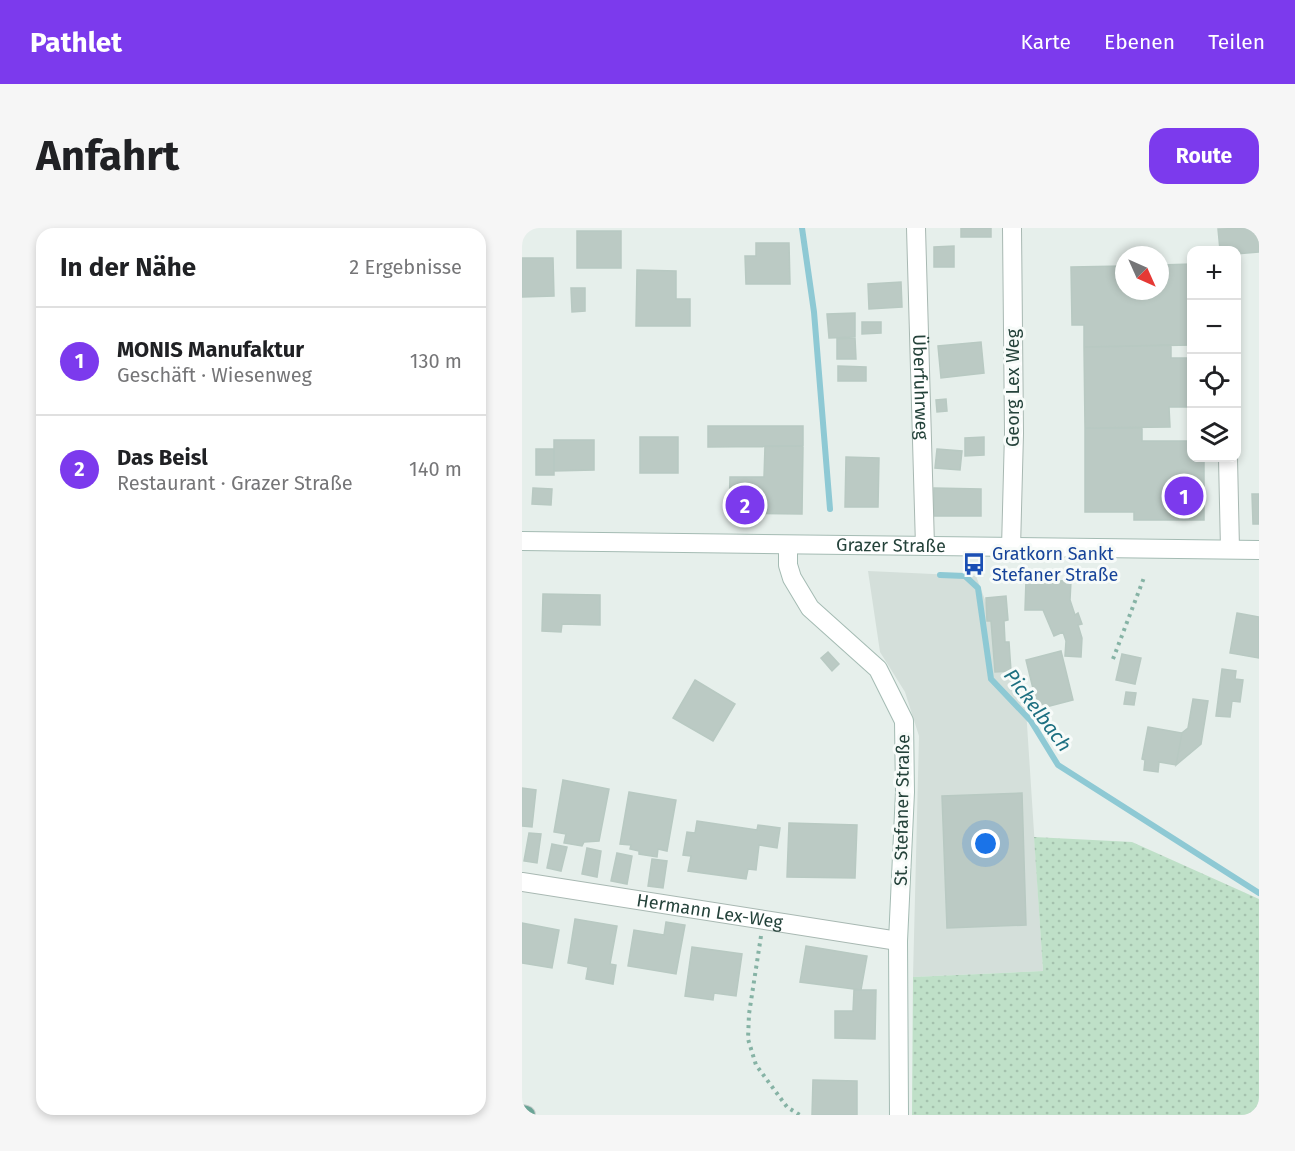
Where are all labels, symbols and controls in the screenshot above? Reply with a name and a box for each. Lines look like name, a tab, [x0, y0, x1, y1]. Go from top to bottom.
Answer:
text: Pathlet	[30, 26, 122, 59]
text: Karte	[1020, 29, 1071, 55]
text: Ebenen	[1104, 29, 1175, 55]
text: Teilen	[1208, 29, 1265, 55]
button: Route	[1149, 128, 1259, 184]
text: Anfahrt	[36, 131, 179, 181]
north arrow	[1115, 246, 1169, 300]
map controls	[1187, 246, 1241, 462]
button: +	[1187, 246, 1241, 300]
text: In der Nähe	[60, 252, 196, 283]
text: 2 Ergebnisse	[349, 255, 462, 279]
button: −	[1187, 300, 1241, 354]
street label: Georg Lex Weg	[1002, 328, 1024, 447]
street label: Überfuhrweg	[908, 334, 933, 441]
text: MONIS Manufaktur	[117, 336, 304, 363]
text: 1	[75, 349, 84, 373]
text: 130 m	[410, 349, 462, 373]
button: locate	[1187, 354, 1241, 408]
text: Geschäft · Wiesenweg	[117, 363, 312, 387]
button: layers	[1187, 408, 1241, 462]
text: Das Beisl	[117, 444, 208, 471]
text: 2	[74, 457, 85, 481]
text: 140 m	[409, 457, 462, 481]
text: Restaurant · Grazer Straße	[117, 471, 353, 495]
pin: 1	[1164, 474, 1204, 518]
pin: 2	[726, 482, 764, 528]
street label: Grazer Straße	[836, 534, 946, 557]
place label: Gratkorn Sankt Stefaner Straße	[992, 543, 1118, 586]
bus stop icon: Gratkorn Sankt Stefaner Straße	[961, 551, 987, 577]
water label: Pickelbach	[999, 664, 1077, 756]
street label: St. Stefaner Straße	[890, 734, 914, 886]
your location	[971, 829, 1000, 858]
street label: Hermann Lex-Weg	[635, 889, 785, 934]

